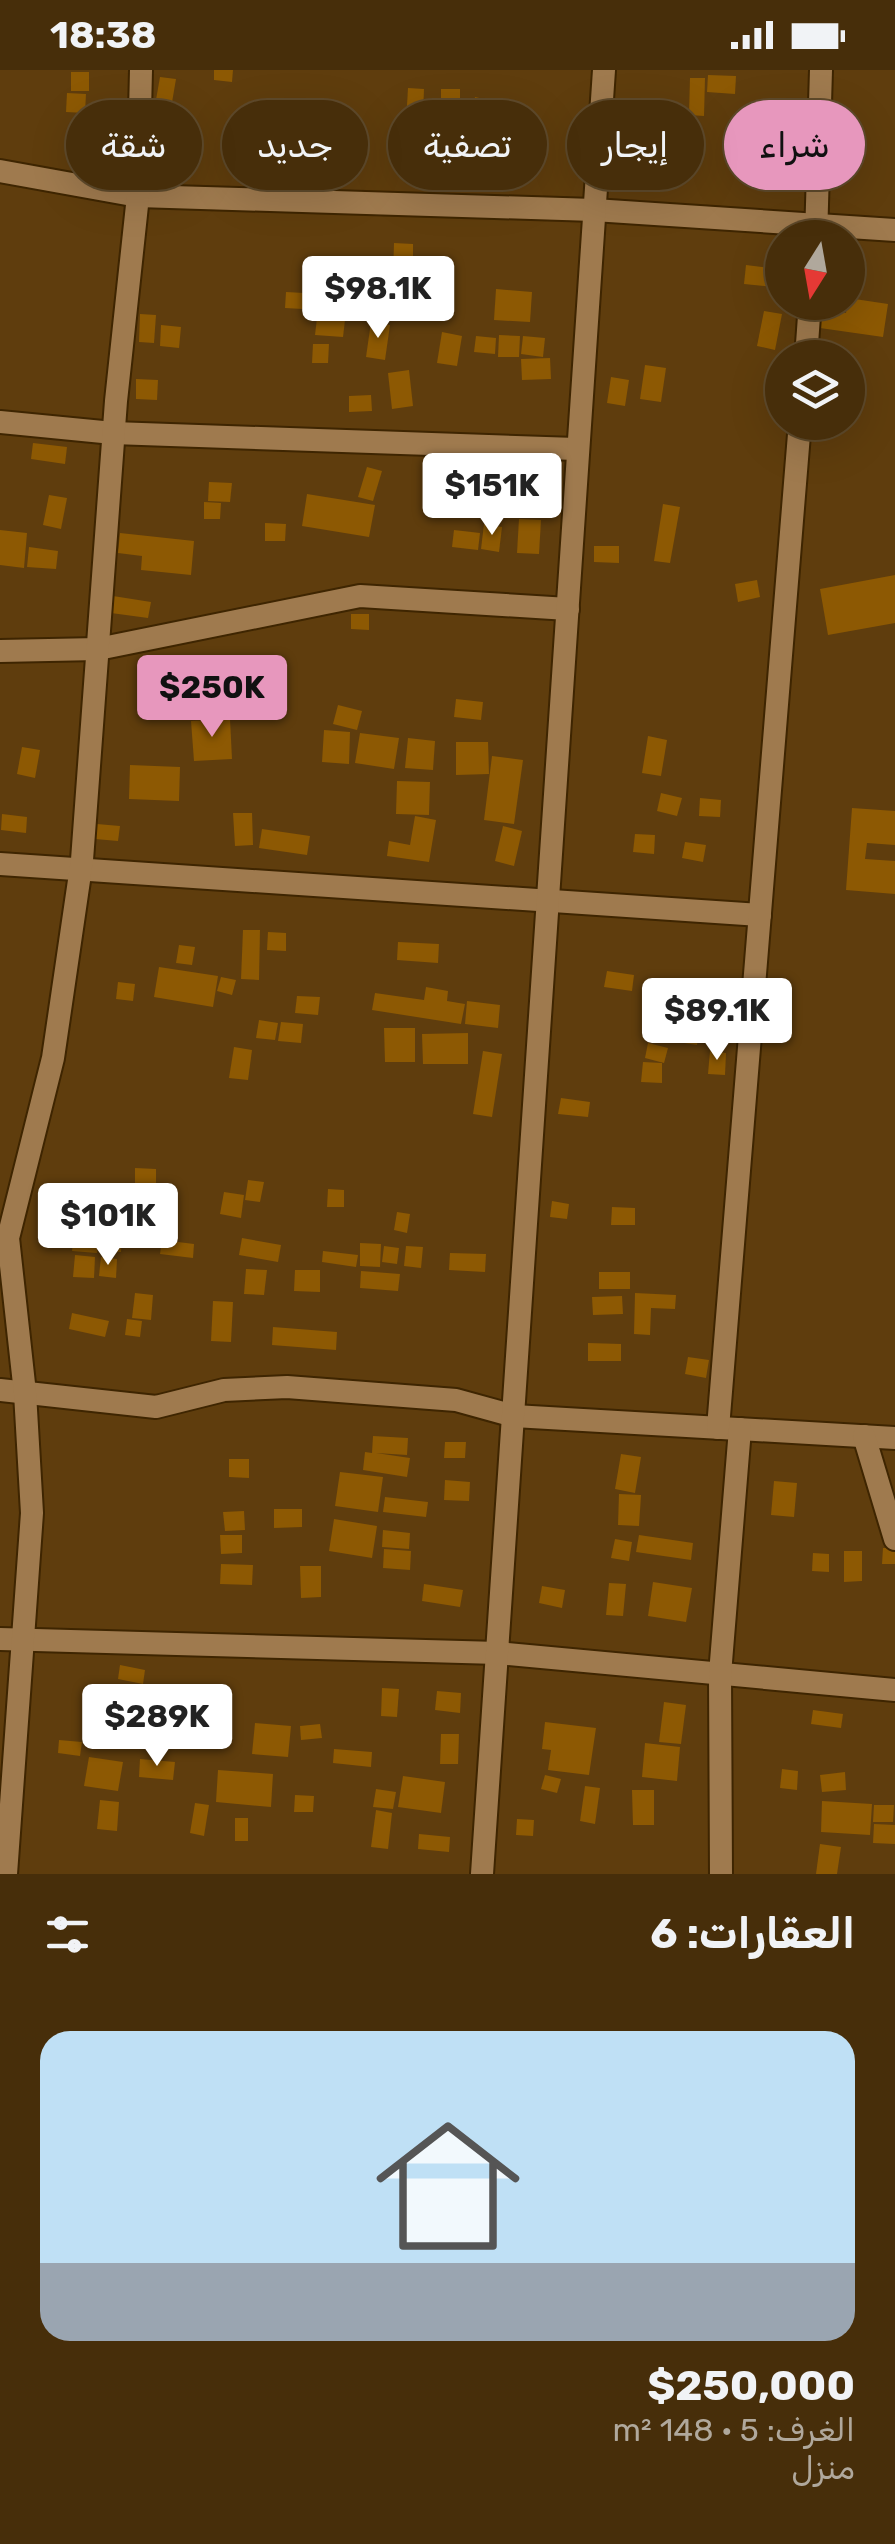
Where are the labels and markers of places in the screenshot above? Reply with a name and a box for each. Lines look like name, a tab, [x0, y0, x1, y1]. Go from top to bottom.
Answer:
pin: $98.1K	[297, 256, 459, 341]
pin: $151K	[422, 453, 562, 538]
pin: $250K	[142, 655, 282, 740]
pin: $89.1K	[636, 978, 798, 1063]
pin: $101K	[38, 1183, 178, 1268]
pin: $289K	[87, 1684, 227, 1769]

